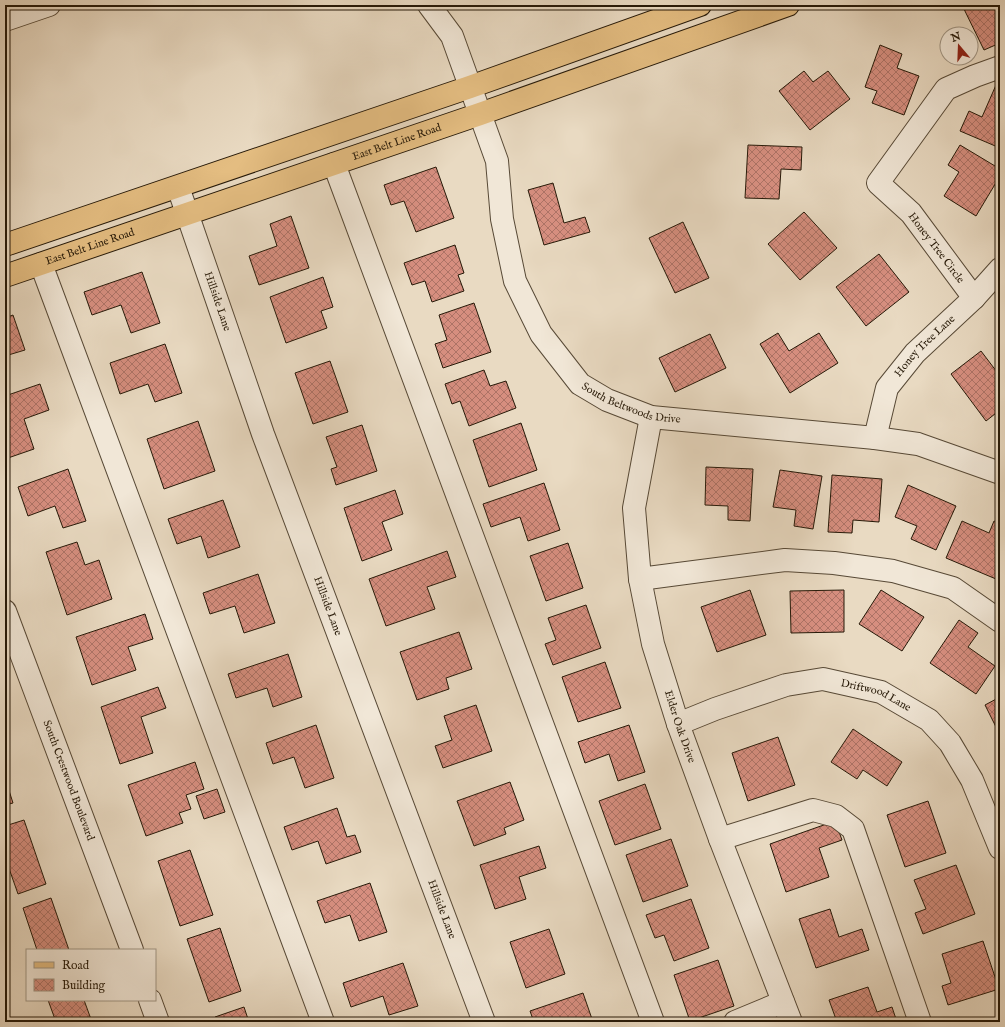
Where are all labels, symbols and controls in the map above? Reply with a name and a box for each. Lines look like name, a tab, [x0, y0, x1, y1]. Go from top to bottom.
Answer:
north arrow	[939, 26, 979, 66]
text: N	[948, 29, 963, 46]
street label: East Belt Line Road	[351, 121, 443, 164]
street label: Honey Tree Circle	[905, 210, 967, 286]
street label: East Belt Line Road	[44, 225, 137, 269]
street label: Hillside Lane	[201, 270, 234, 333]
street label: Honey Tree Lane	[892, 312, 958, 380]
street label: South Beltwoods Drive	[579, 379, 681, 427]
street label: Hillside Lane	[310, 575, 345, 638]
street label: Driftwood Lane	[839, 676, 913, 715]
street label: Elder Oak Drive	[661, 689, 699, 765]
street label: South Crestwood Boulevard	[40, 718, 97, 843]
street label: Hillside Lane	[424, 878, 459, 941]
legend	[26, 949, 156, 1001]
text: Road	[62, 958, 90, 973]
text: Building	[62, 978, 106, 993]

